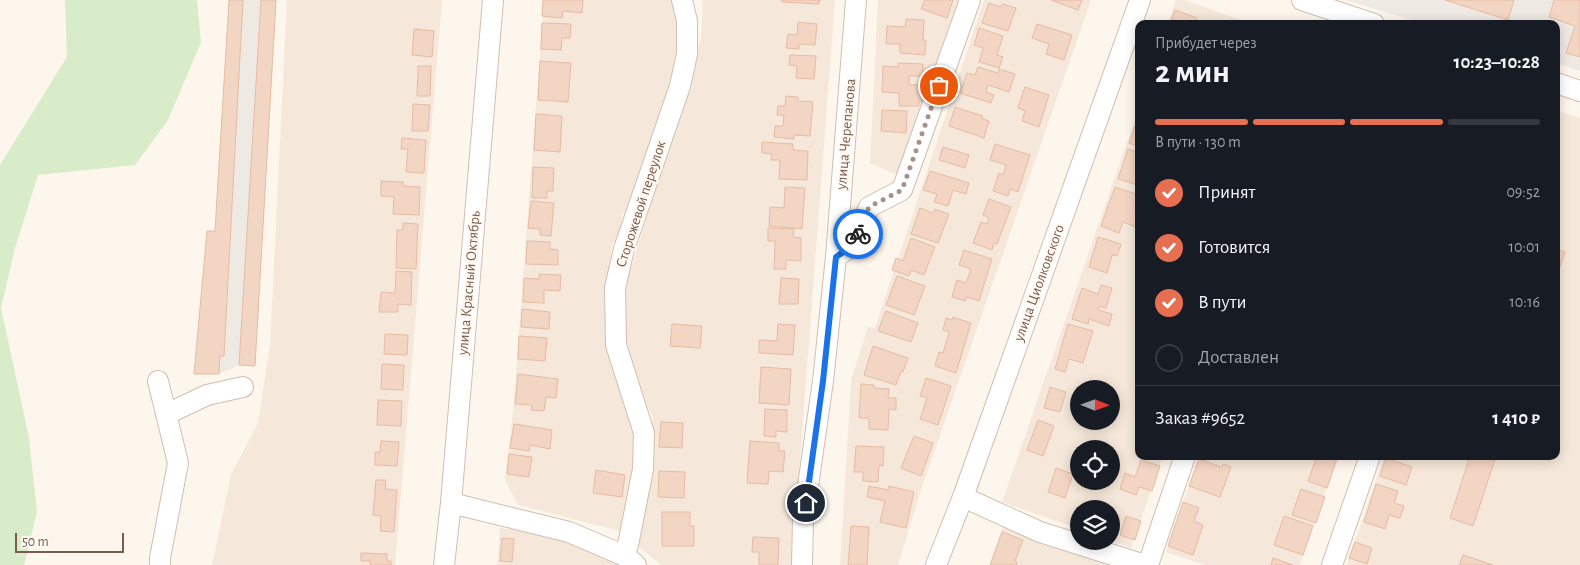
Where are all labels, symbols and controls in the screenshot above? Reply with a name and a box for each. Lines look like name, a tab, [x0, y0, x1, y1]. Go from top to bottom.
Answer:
text: Прибудет через	[1155, 35, 1257, 51]
text: 10:23–10:28	[1454, 53, 1540, 72]
text: 2 мин	[1155, 56, 1230, 88]
pin	[918, 65, 960, 107]
icon: bag	[925, 72, 953, 100]
street label: улица Черепанова	[834, 78, 858, 191]
text: В пути · 130 m	[1155, 134, 1241, 150]
street label: Сторожевой переулок	[613, 139, 669, 269]
icon: check	[1155, 179, 1183, 207]
text: Принят	[1198, 183, 1255, 202]
text: 09:52	[1506, 184, 1540, 200]
courier	[833, 209, 883, 259]
street label: улица Красный Октябрь	[455, 210, 483, 357]
icon: bike	[844, 220, 872, 248]
street label: улица Циолковского	[1011, 223, 1067, 344]
icon: check	[1155, 234, 1183, 262]
text: Готовится	[1198, 238, 1271, 257]
text: 10:01	[1508, 239, 1540, 255]
icon: check	[1155, 289, 1183, 317]
text: В пути	[1198, 293, 1247, 312]
text: 10:16	[1509, 294, 1540, 310]
text: Доставлен	[1198, 348, 1279, 367]
north arrow	[1070, 380, 1120, 430]
map controls	[1070, 380, 1120, 550]
text: Заказ #9652	[1155, 409, 1245, 428]
text: 1 410 ₽	[1492, 409, 1540, 428]
button: locate	[1070, 440, 1120, 490]
pin	[785, 482, 827, 524]
icon: home	[792, 489, 820, 517]
button: layers	[1070, 500, 1120, 550]
scale bar	[15, 530, 124, 553]
text: 50 m	[22, 535, 49, 549]

